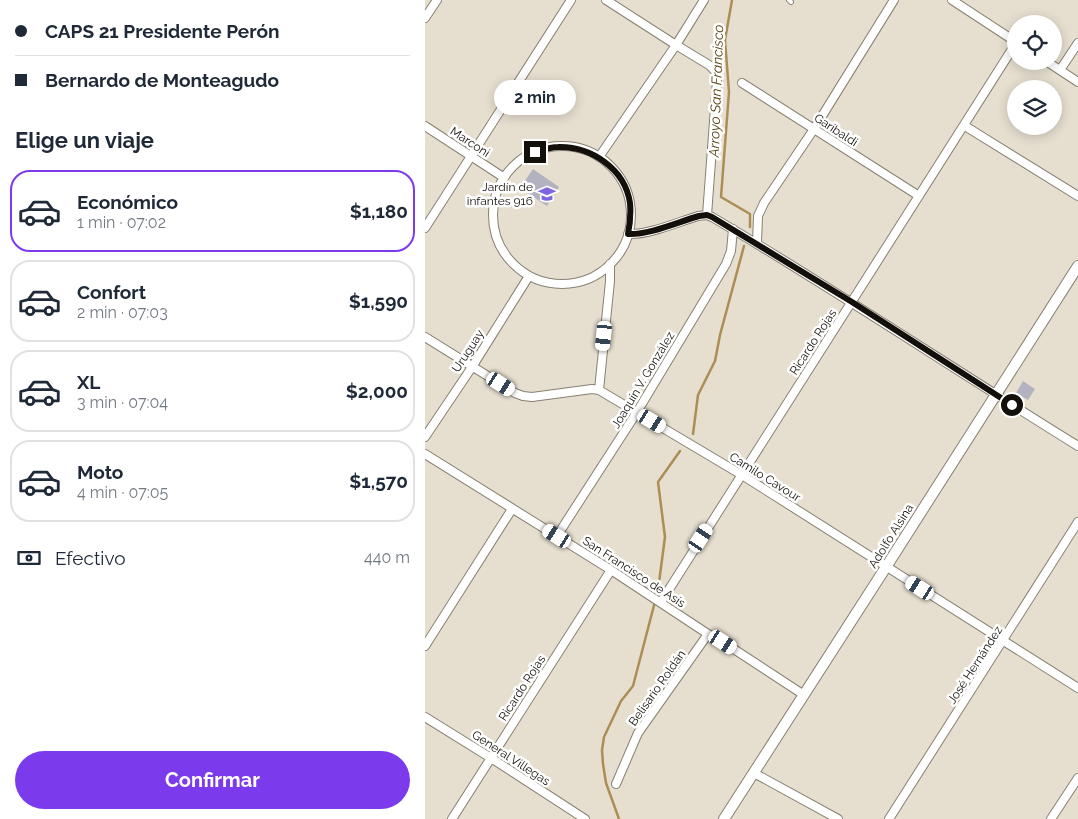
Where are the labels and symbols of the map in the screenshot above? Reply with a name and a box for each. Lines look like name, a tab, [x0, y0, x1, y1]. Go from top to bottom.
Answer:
water label: Arroyo San Francisco	[706, 24, 726, 159]
callout: 2 min	[494, 80, 576, 114]
street label: Garibaldi	[812, 111, 860, 149]
street label: Marconi	[448, 124, 492, 160]
route end	[524, 141, 546, 163]
place label: Jardín de infantes 916	[467, 180, 533, 208]
school or university icon: Jardín de infantes 916	[537, 184, 557, 204]
street label: Ricardo Rojas	[787, 307, 839, 377]
car	[594, 320, 613, 352]
street label: Uruguay	[449, 327, 487, 375]
street label: Joaquín V. González	[609, 329, 677, 431]
car	[484, 370, 517, 398]
route start	[1001, 394, 1023, 416]
car	[635, 407, 668, 435]
street label: Camilo Cavour	[727, 450, 804, 505]
street label: Adolfo Alsina	[866, 501, 916, 571]
car	[686, 521, 715, 555]
car	[540, 522, 573, 550]
street label: San Francisco de Asís	[580, 534, 688, 610]
car	[903, 574, 936, 602]
street label: José Hernández	[945, 624, 1005, 706]
car	[706, 628, 739, 656]
street label: Belisario Roldán	[626, 647, 688, 729]
street label: Ricardo Rojas	[496, 653, 548, 723]
street label: General Villegas	[469, 728, 553, 789]

